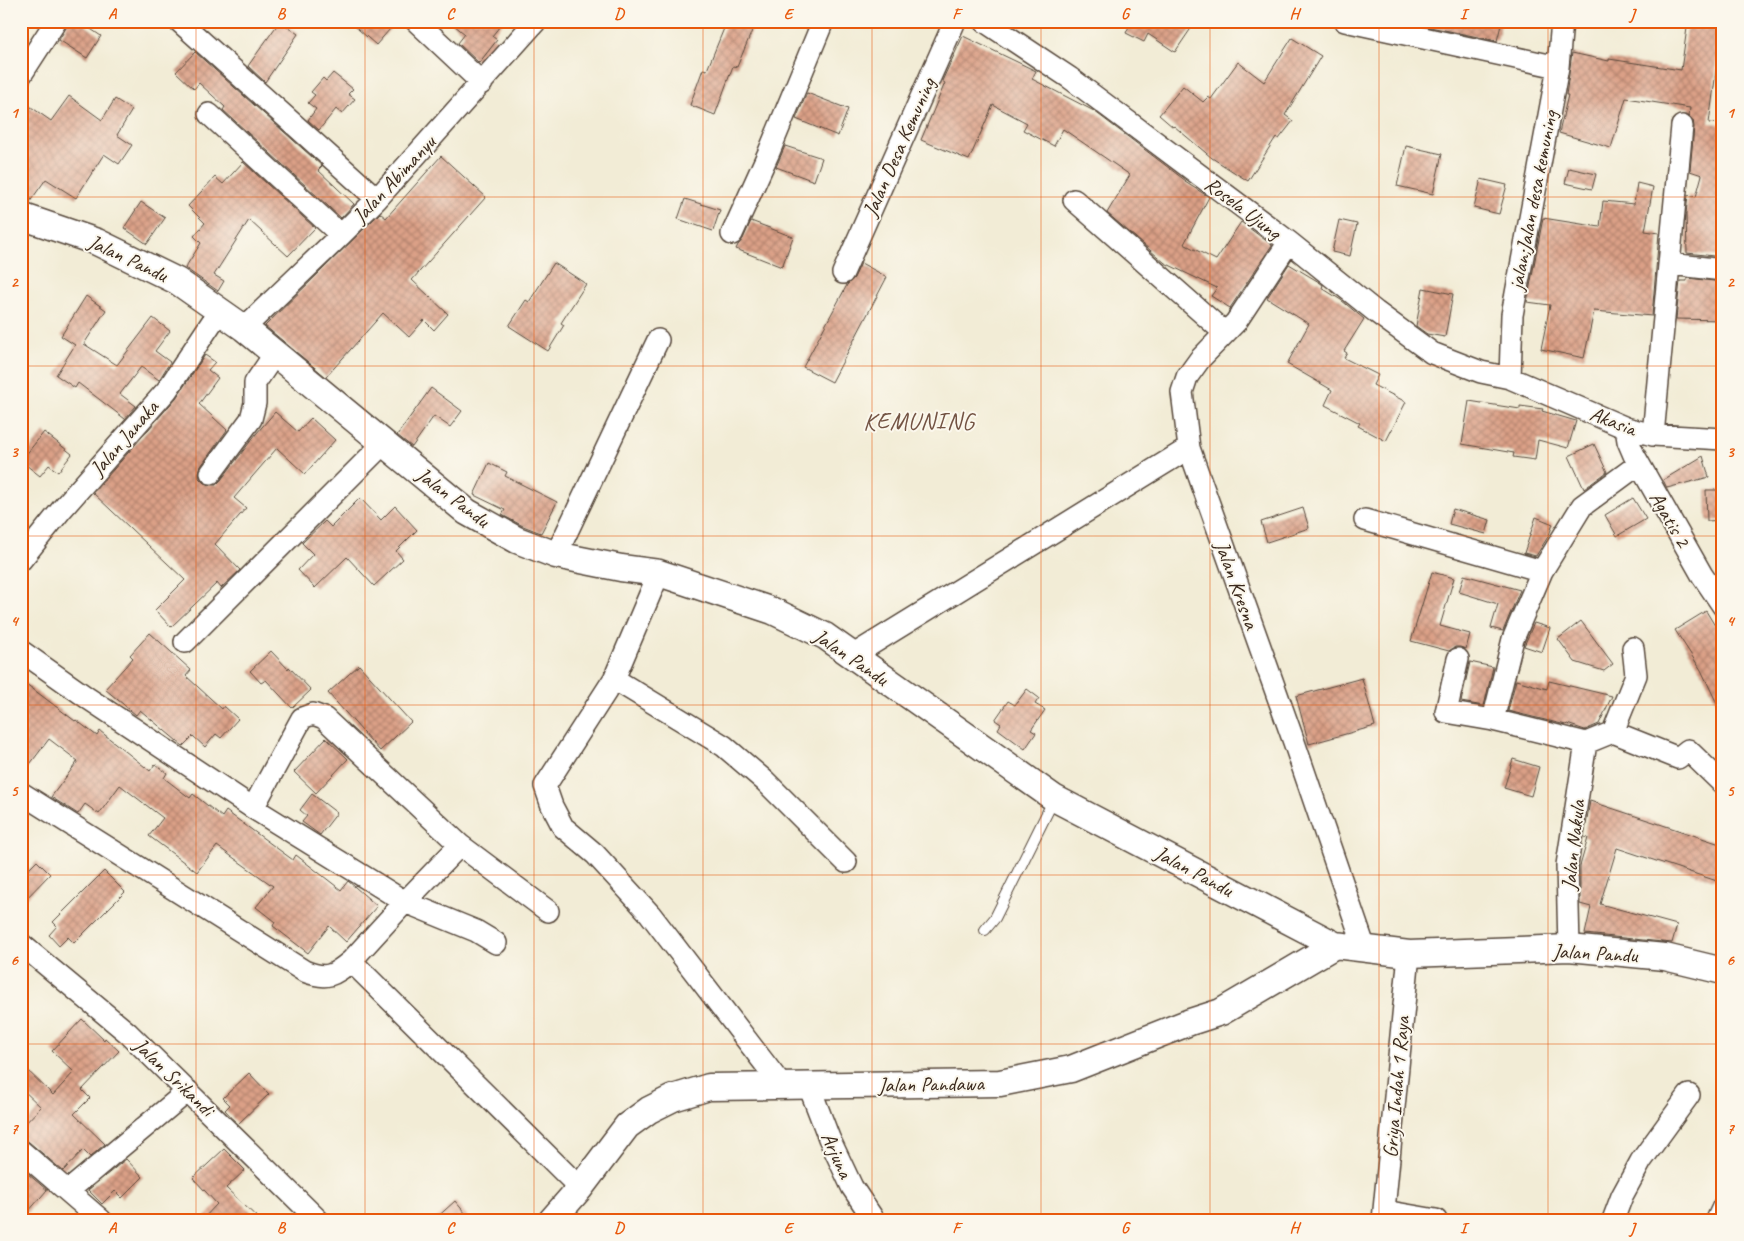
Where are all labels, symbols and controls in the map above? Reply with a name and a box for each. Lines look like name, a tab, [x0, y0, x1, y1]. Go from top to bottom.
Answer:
text: A	[108, 4, 118, 24]
text: B	[277, 4, 287, 24]
text: C	[446, 4, 456, 24]
text: D	[614, 4, 625, 24]
text: E	[784, 4, 795, 24]
text: F	[952, 4, 963, 24]
text: G	[1121, 4, 1131, 24]
text: H	[1289, 4, 1301, 24]
text: I	[1460, 4, 1470, 24]
text: J	[1628, 4, 1637, 24]
street label: Jalan Desa Kemuning	[856, 72, 942, 221]
text: 1	[10, 103, 19, 123]
text: 1	[1726, 103, 1735, 123]
street label: jalan;Jalan desa kemuning	[1503, 107, 1563, 294]
street label: Jalan Abimanyu	[346, 129, 442, 229]
street label: Rosela Ujung	[1200, 171, 1288, 246]
street label: Jalan Pandu	[83, 228, 173, 288]
text: 2	[10, 272, 19, 292]
text: 2	[1726, 272, 1735, 292]
street label: Jalan Janaka	[83, 394, 165, 482]
street label: Akasia	[1586, 400, 1642, 442]
district label: KEMUNING	[863, 406, 976, 436]
text: 3	[10, 442, 19, 462]
text: 3	[1726, 442, 1735, 462]
street label: Jalan Pandu	[411, 461, 496, 534]
street label: Agatis 2	[1644, 487, 1697, 553]
street label: Jalan Kresna	[1209, 536, 1266, 634]
text: 4	[10, 611, 19, 631]
text: 4	[1726, 611, 1735, 631]
street label: Jalan Pandu	[808, 622, 894, 692]
text: 5	[11, 781, 20, 801]
text: 5	[1727, 781, 1736, 801]
street label: Jalan Nakula	[1555, 797, 1591, 892]
street label: Jalan Pandu	[1150, 839, 1239, 903]
street label: Jalan Pandu	[1551, 938, 1639, 968]
text: 6	[10, 950, 19, 970]
text: 6	[1726, 950, 1735, 970]
street label: Griya Indah 1 Raya	[1377, 1014, 1415, 1159]
street label: Jalan Srikandi	[128, 1032, 222, 1124]
street label: Jalan Pandawa	[877, 1070, 986, 1098]
text: 7	[10, 1119, 19, 1139]
text: 7	[1726, 1119, 1735, 1139]
street label: Arjuna	[815, 1128, 859, 1184]
text: A	[108, 1218, 118, 1238]
text: B	[277, 1218, 287, 1238]
text: C	[446, 1218, 456, 1238]
text: D	[614, 1218, 625, 1238]
text: E	[784, 1218, 795, 1238]
text: F	[952, 1218, 963, 1238]
text: G	[1121, 1218, 1131, 1238]
text: H	[1289, 1218, 1301, 1238]
text: I	[1460, 1218, 1470, 1238]
text: J	[1628, 1218, 1637, 1238]

